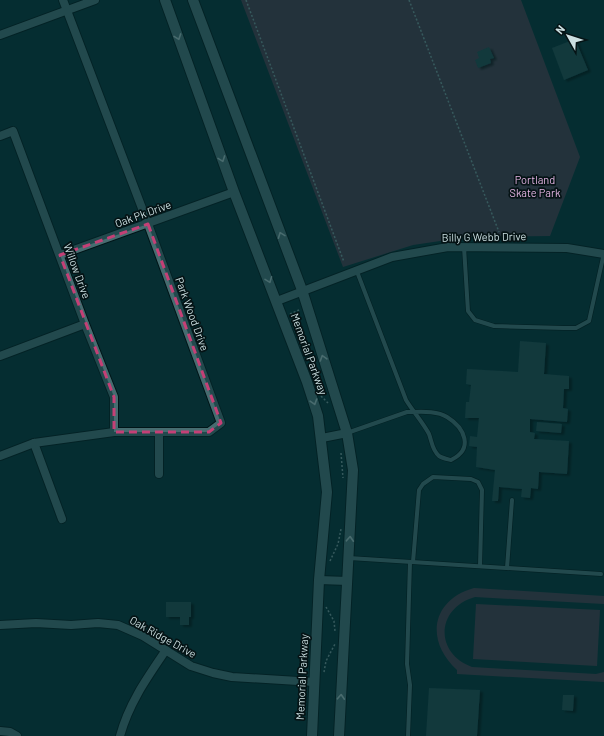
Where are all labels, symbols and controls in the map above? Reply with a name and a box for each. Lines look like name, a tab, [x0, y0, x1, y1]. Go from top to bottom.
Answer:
north arrow	[548, 16, 588, 56]
text: N	[552, 22, 567, 36]
one-way arrow	[174, 33, 182, 40]
one-way arrow	[218, 155, 226, 162]
park label: Portland Skate Park	[510, 173, 561, 199]
street label: Oak Pk Drive	[113, 197, 173, 230]
street label: Billy G Webb Drive	[442, 229, 527, 244]
one-way arrow	[278, 231, 286, 238]
street label: Willow Drive	[61, 241, 94, 300]
street label: Park Wood Drive	[173, 275, 212, 353]
one-way arrow	[264, 277, 272, 284]
street label: Memorial Parkway	[289, 311, 330, 396]
one-way arrow	[319, 354, 328, 361]
one-way arrow	[309, 399, 318, 406]
one-way arrow	[345, 536, 354, 542]
street label: Oak Ridge Drive	[128, 613, 199, 660]
street label: Memorial Parkway	[293, 634, 310, 720]
one-way arrow	[337, 694, 346, 700]

